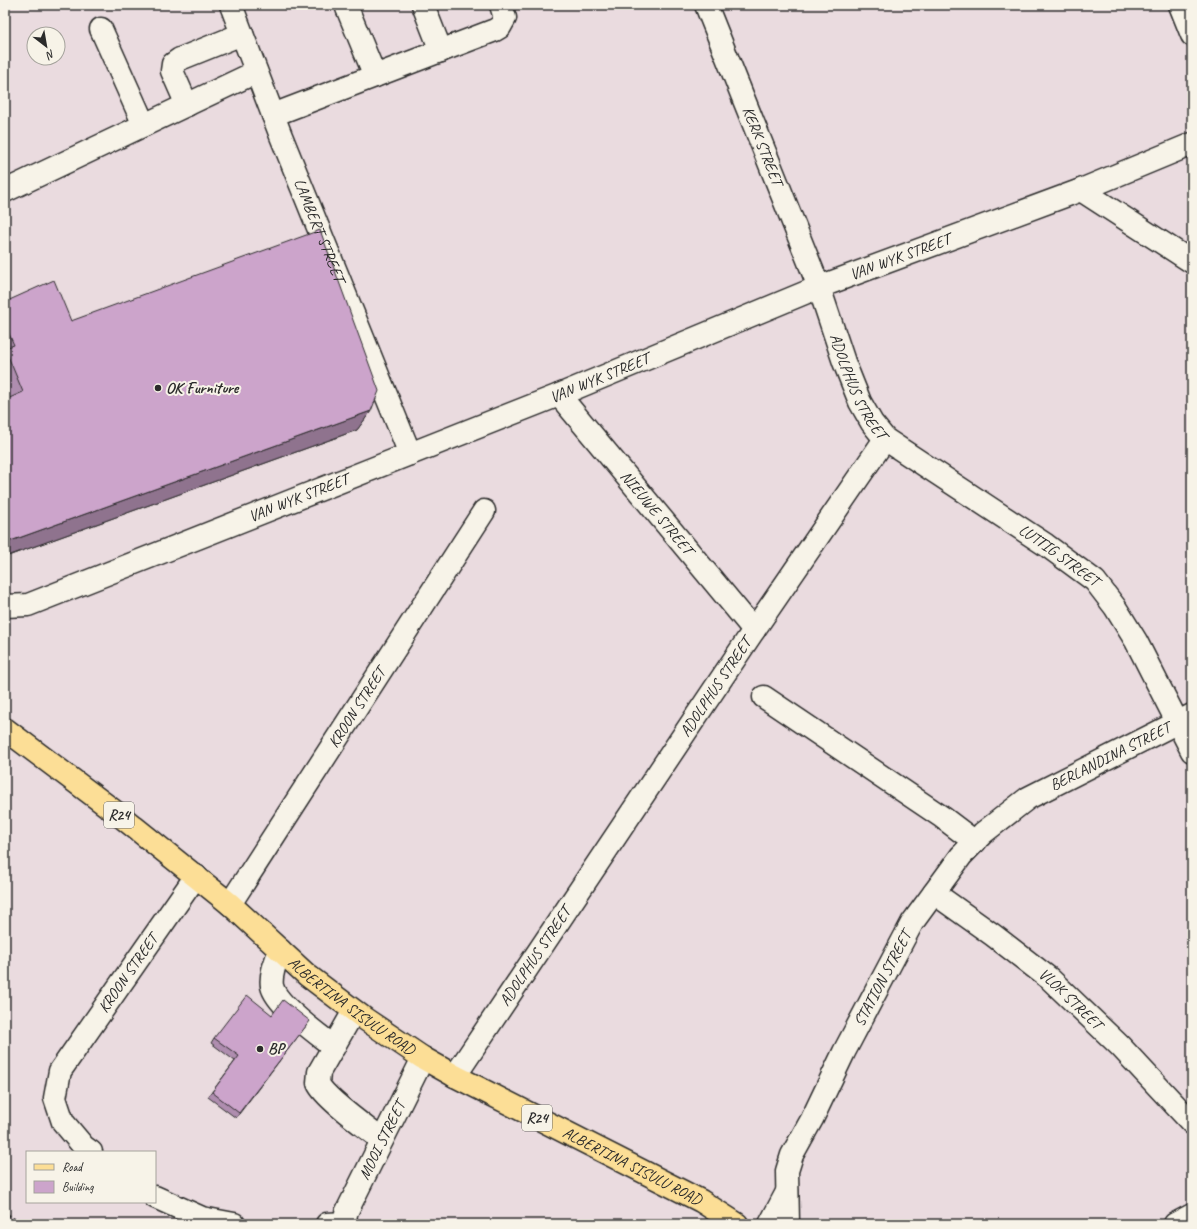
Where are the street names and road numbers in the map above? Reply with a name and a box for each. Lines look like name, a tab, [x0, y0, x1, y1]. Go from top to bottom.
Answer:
street label: KERK STREET	[738, 104, 789, 192]
street label: LAMBERT STREET	[289, 176, 351, 289]
street label: VAN WYK STREET	[847, 228, 957, 285]
street label: ADOLPHUS STREET	[825, 331, 894, 447]
street label: VAN WYK STREET	[547, 347, 657, 408]
street label: NIEUWE STREET	[616, 467, 700, 563]
street label: VAN WYK STREET	[246, 468, 356, 527]
street label: LUTTIG STREET	[1015, 520, 1106, 593]
street label: ADOLPHUS STREET	[675, 630, 759, 741]
street label: KROON STREET	[324, 660, 392, 751]
street label: BERLANDINA STREET	[1046, 716, 1177, 795]
road number: R24	[104, 802, 134, 828]
street label: ADOLPHUS STREET	[495, 899, 578, 1010]
street label: STATION STREET	[849, 924, 918, 1030]
street label: KROON STREET	[94, 927, 165, 1017]
street label: ALBERTINA SISULU ROAD	[284, 952, 420, 1061]
street label: VLOK STREET	[1034, 964, 1109, 1036]
street label: MOOI STREET	[354, 1095, 412, 1183]
road number: R24	[522, 1105, 552, 1131]
street label: ALBERTINA SISULU ROAD	[559, 1122, 707, 1210]

